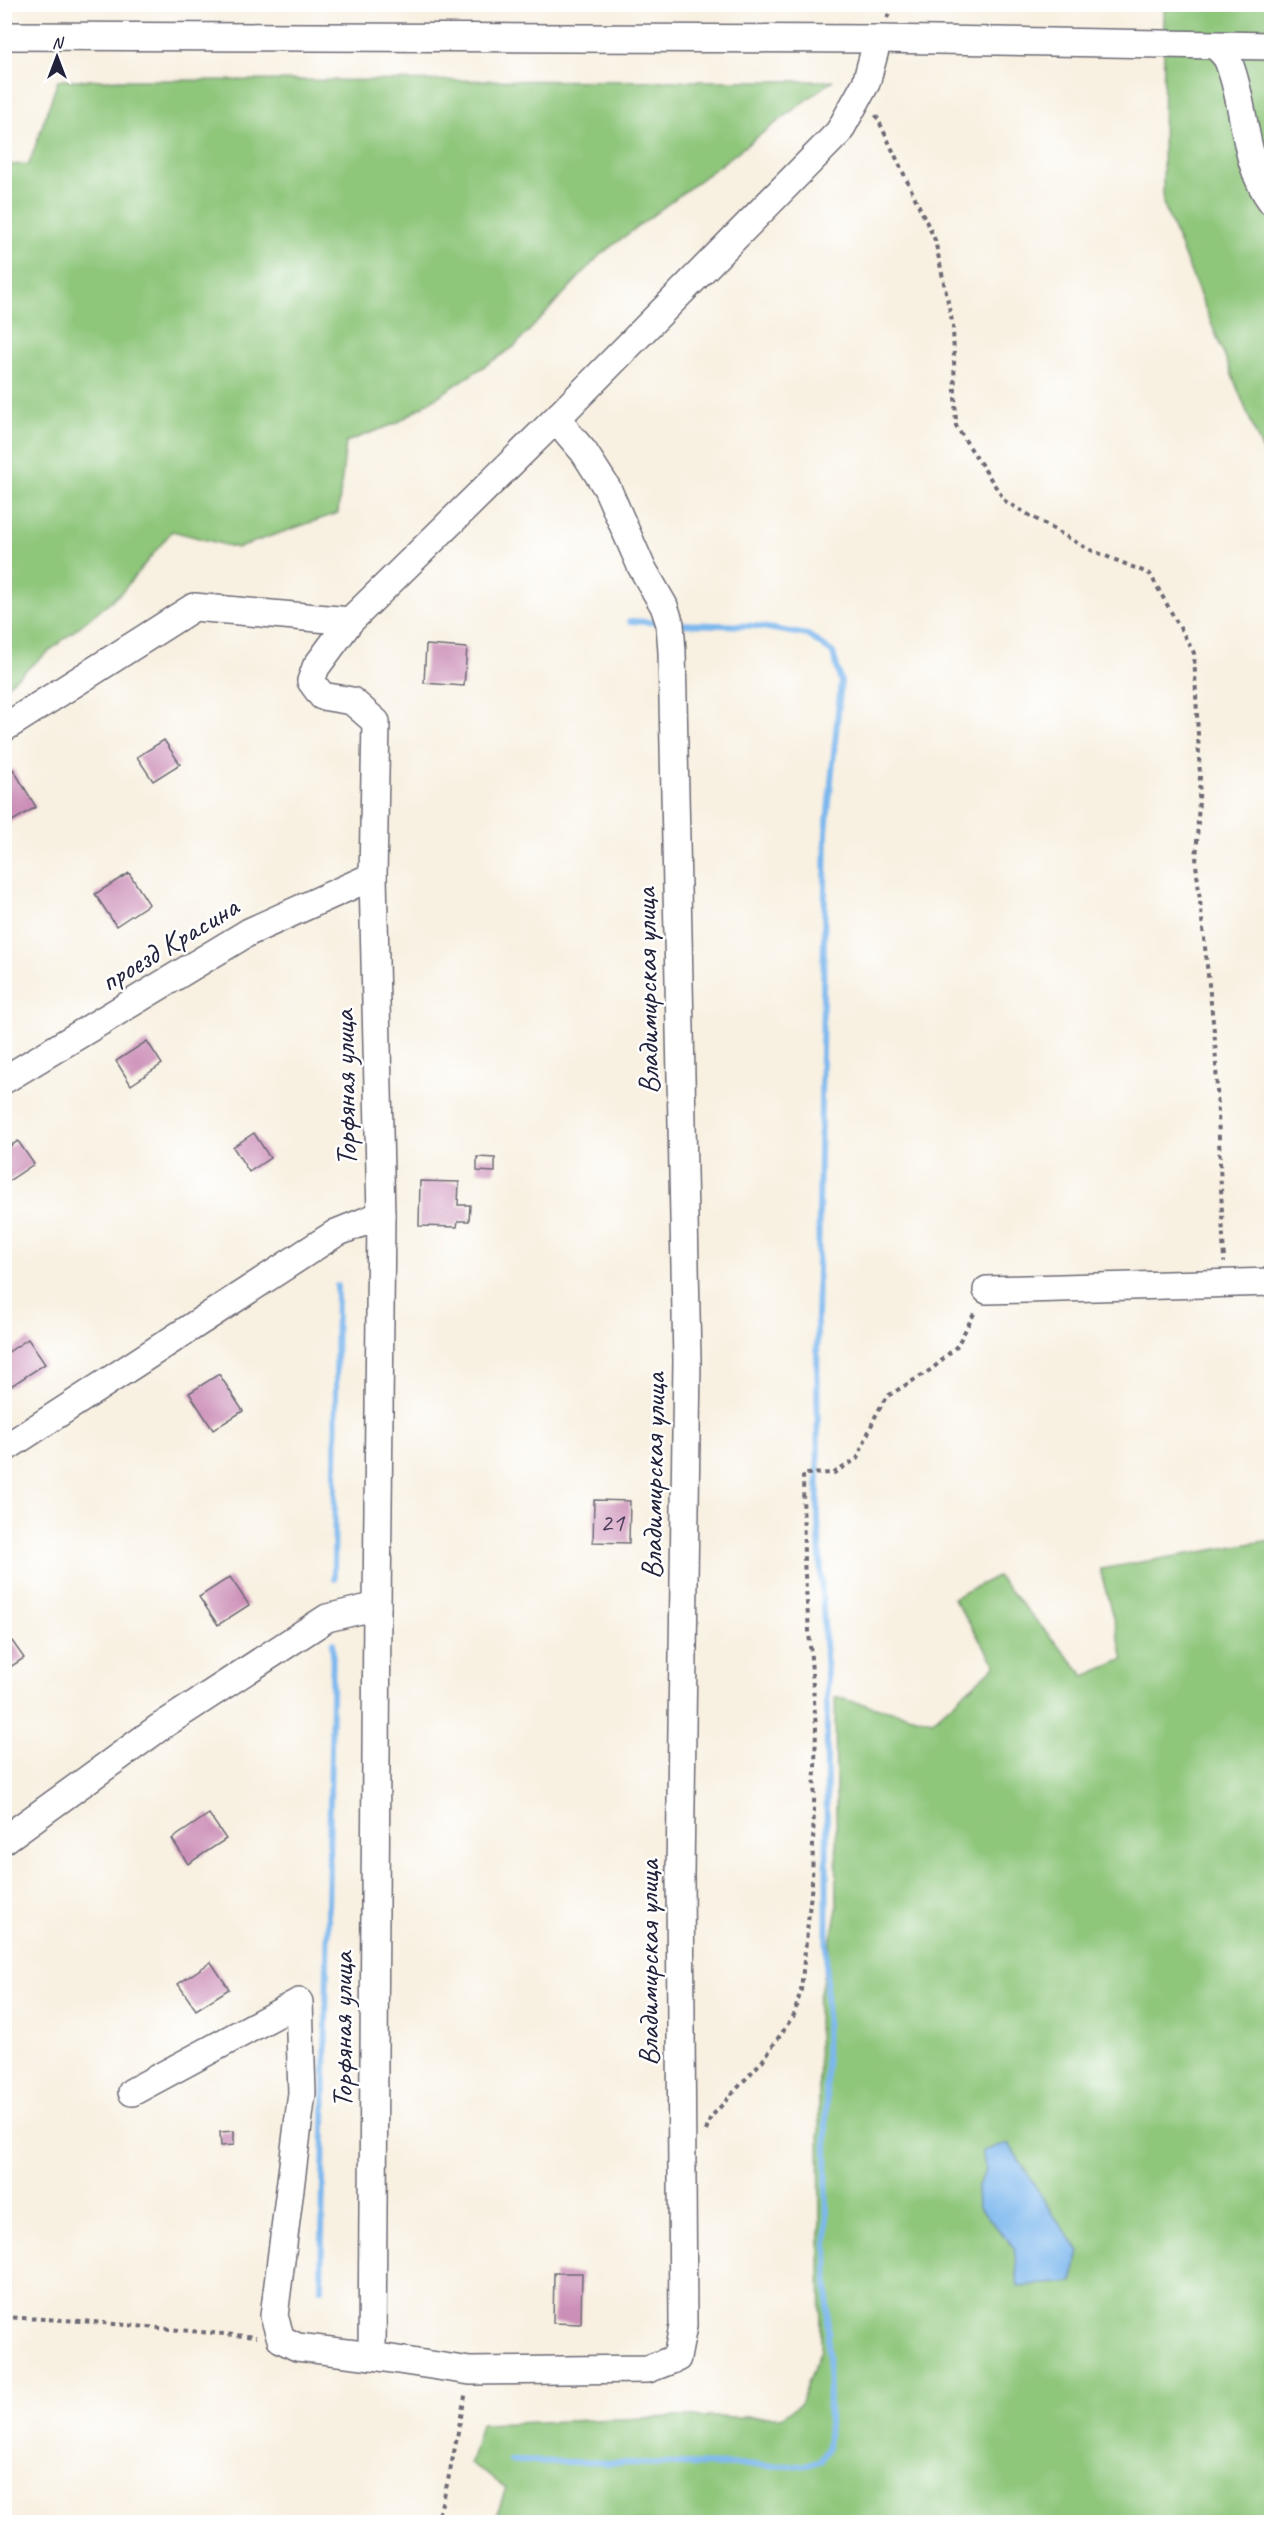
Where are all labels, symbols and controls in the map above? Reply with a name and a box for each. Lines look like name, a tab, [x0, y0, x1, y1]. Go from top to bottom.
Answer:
north arrow	[27, 27, 87, 87]
text: N	[52, 33, 65, 53]
street label: Владимирская улица	[626, 886, 668, 1094]
street label: проезд Красина	[93, 887, 247, 1000]
street label: Торфяная улица	[325, 1008, 365, 1166]
street label: Владимирская улица	[632, 1371, 674, 1579]
house number: 21	[600, 1505, 626, 1539]
street label: Владимирская улица	[629, 1858, 667, 2066]
street label: Торфяная улица	[323, 1950, 361, 2108]

